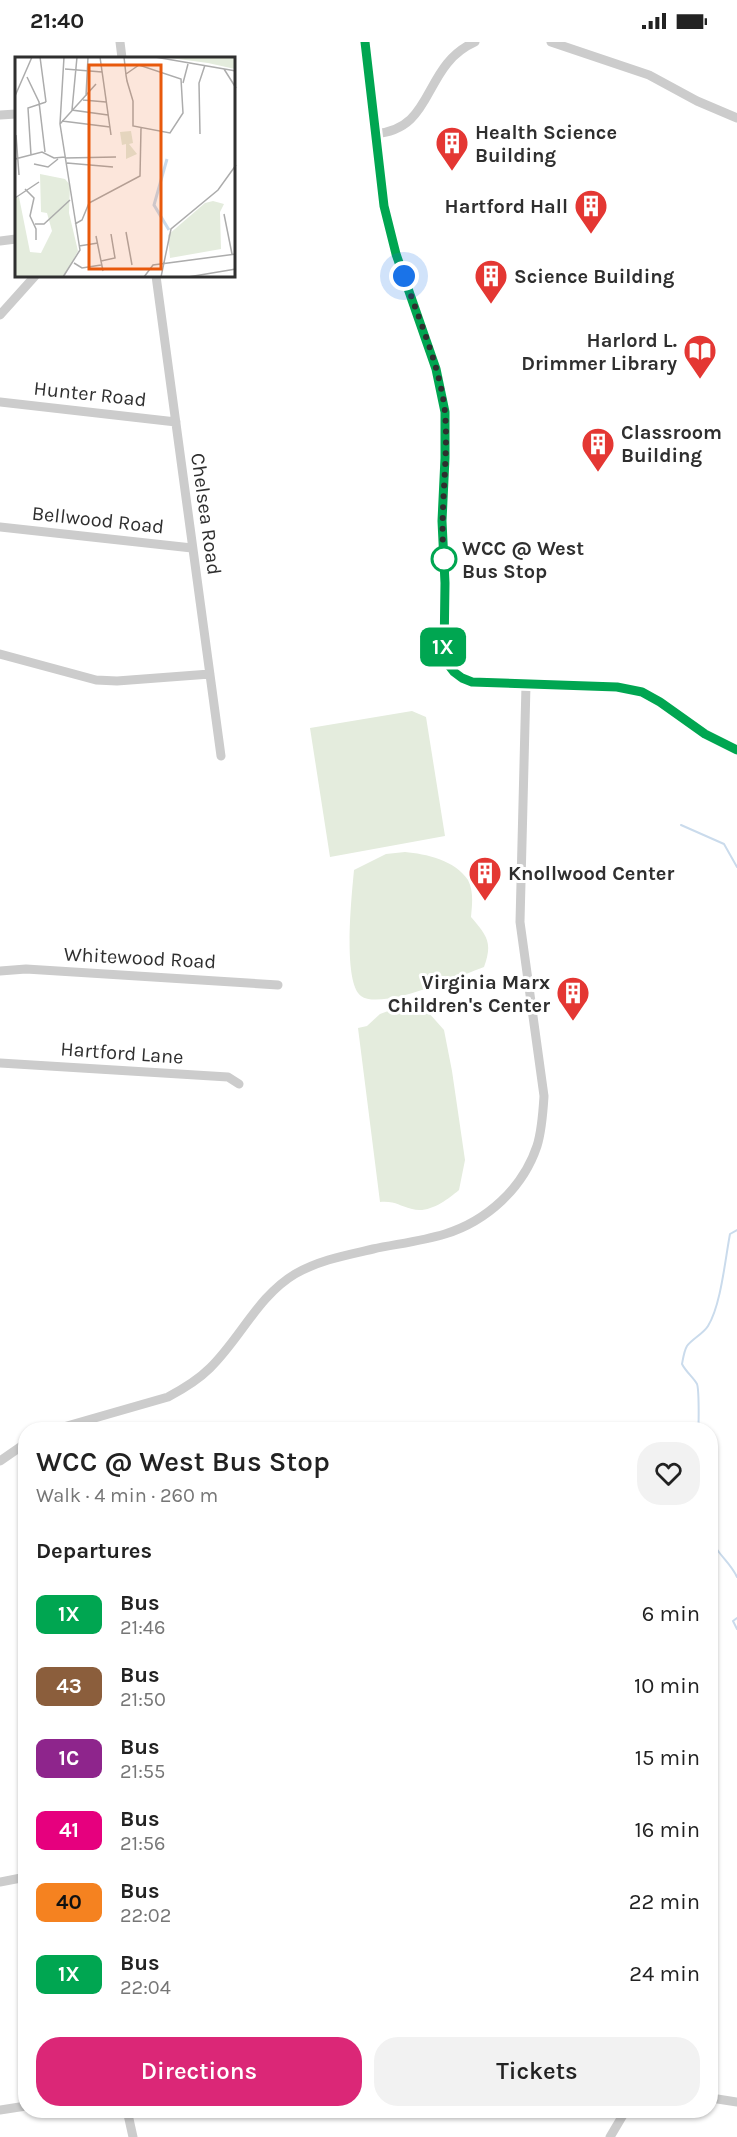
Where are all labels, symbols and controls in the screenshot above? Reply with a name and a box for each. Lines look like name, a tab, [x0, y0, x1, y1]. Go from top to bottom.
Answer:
text: 21:40	[30, 8, 84, 34]
inset map	[15, 57, 236, 278]
place label: Health Science Building	[475, 121, 617, 167]
building icon: Health Science Building	[434, 125, 470, 172]
building icon: Hartford Hall	[573, 188, 609, 235]
place label: Hartford Hall	[445, 195, 568, 218]
building icon: Science Building	[473, 258, 509, 305]
your location	[389, 261, 419, 291]
place label: Science Building	[514, 265, 675, 288]
place label: Harlord L. Drimmer Library	[521, 329, 677, 375]
library icon: Harlord L. Drimmer Library	[682, 333, 718, 380]
street label: Hunter Road	[32, 377, 148, 411]
place label: Classroom Building	[621, 421, 722, 467]
building icon: Classroom Building	[580, 426, 616, 473]
street label: Chelsea Road	[186, 452, 226, 576]
street label: Bellwood Road	[31, 502, 165, 538]
place label: WCC @ West Bus Stop	[462, 537, 584, 583]
marker: WCC @ West Bus Stop	[431, 546, 457, 572]
line badge: 1X	[416, 628, 470, 666]
text: 1X	[432, 635, 454, 659]
building icon: Knollwood Center	[467, 855, 503, 902]
place label: Knollwood Center	[508, 862, 674, 885]
street label: Whitewood Road	[63, 943, 217, 973]
place label: Virginia Marx Children's Center	[388, 971, 550, 1017]
building icon: Virginia Marx Children's Center	[555, 975, 591, 1022]
street label: Hartford Lane	[60, 1037, 184, 1069]
button: heart	[637, 1442, 700, 1505]
text: WCC @ West Bus Stop	[36, 1445, 330, 1478]
text: Walk · 4 min · 260 m	[36, 1484, 218, 1507]
text: Departures	[36, 1538, 152, 1564]
text: Bus	[120, 1590, 160, 1616]
text: 6 min	[642, 1601, 700, 1627]
text: 1X	[58, 1602, 80, 1626]
text: 21:46	[120, 1616, 165, 1639]
text: Bus	[120, 1662, 160, 1688]
text: 10 min	[634, 1673, 700, 1699]
text: 43	[56, 1674, 82, 1698]
text: 21:50	[120, 1688, 166, 1711]
text: Bus	[120, 1734, 160, 1760]
text: 15 min	[635, 1745, 700, 1771]
text: 1C	[59, 1746, 79, 1770]
text: 21:55	[120, 1760, 165, 1783]
text: Bus	[120, 1806, 160, 1832]
text: 16 min	[634, 1817, 700, 1843]
text: 41	[59, 1818, 79, 1842]
text: 21:56	[120, 1832, 166, 1855]
text: Bus	[120, 1878, 160, 1904]
text: 22 min	[629, 1889, 700, 1915]
text: 40	[56, 1890, 82, 1914]
text: 22:02	[120, 1904, 171, 1927]
text: Bus	[120, 1950, 160, 1976]
text: 24 min	[629, 1961, 700, 1987]
text: 1X	[58, 1962, 80, 1986]
text: 22:04	[120, 1976, 171, 1999]
button: Directions	[36, 2037, 362, 2106]
button: Tickets	[374, 2037, 700, 2106]

